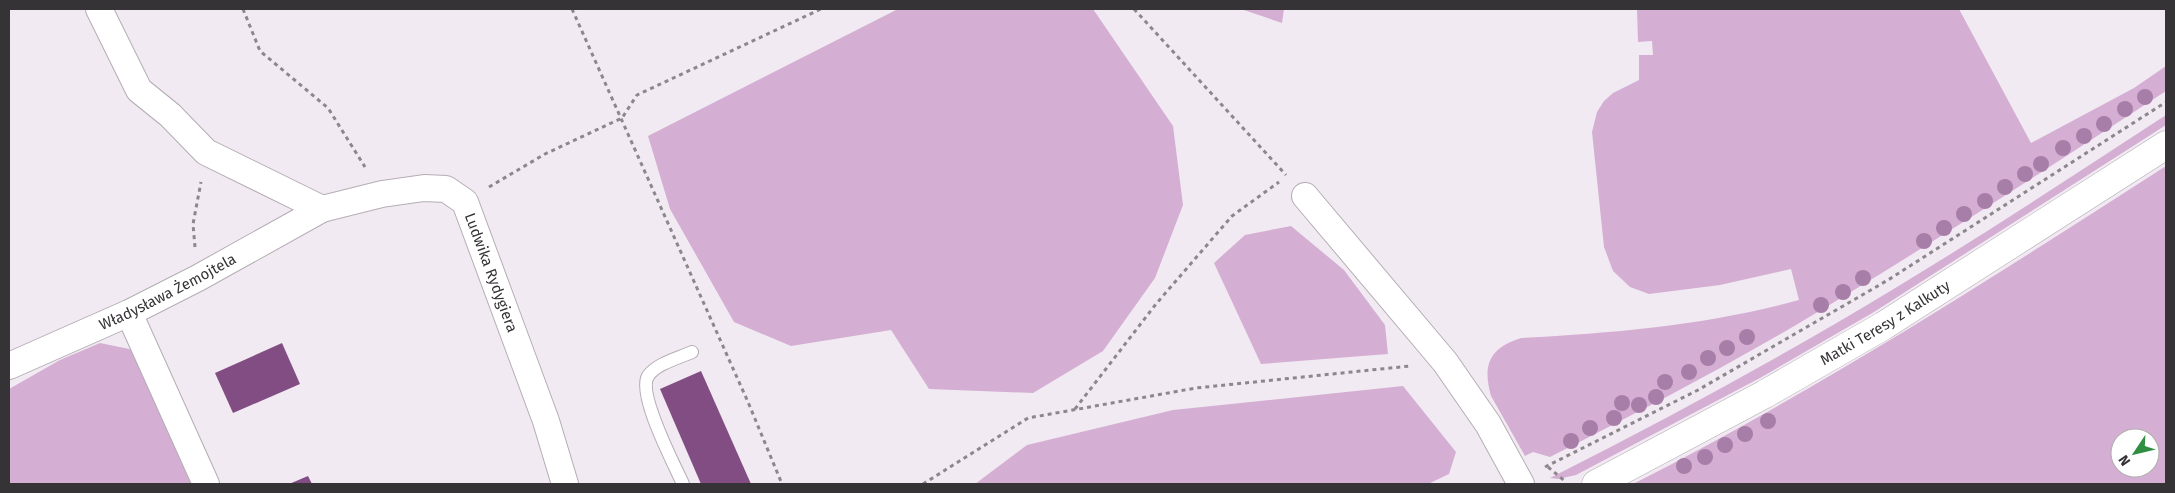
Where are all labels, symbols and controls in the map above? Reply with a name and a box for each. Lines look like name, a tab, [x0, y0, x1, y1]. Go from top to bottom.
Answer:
street label: Ludwika Rydygiera	[461, 210, 521, 335]
street label: Władysława Żemojtela	[96, 250, 239, 334]
street label: Matki Teresy z Kalkuty	[1817, 276, 1954, 369]
north arrow	[2110, 428, 2160, 478]
text: N	[2115, 451, 2134, 469]

